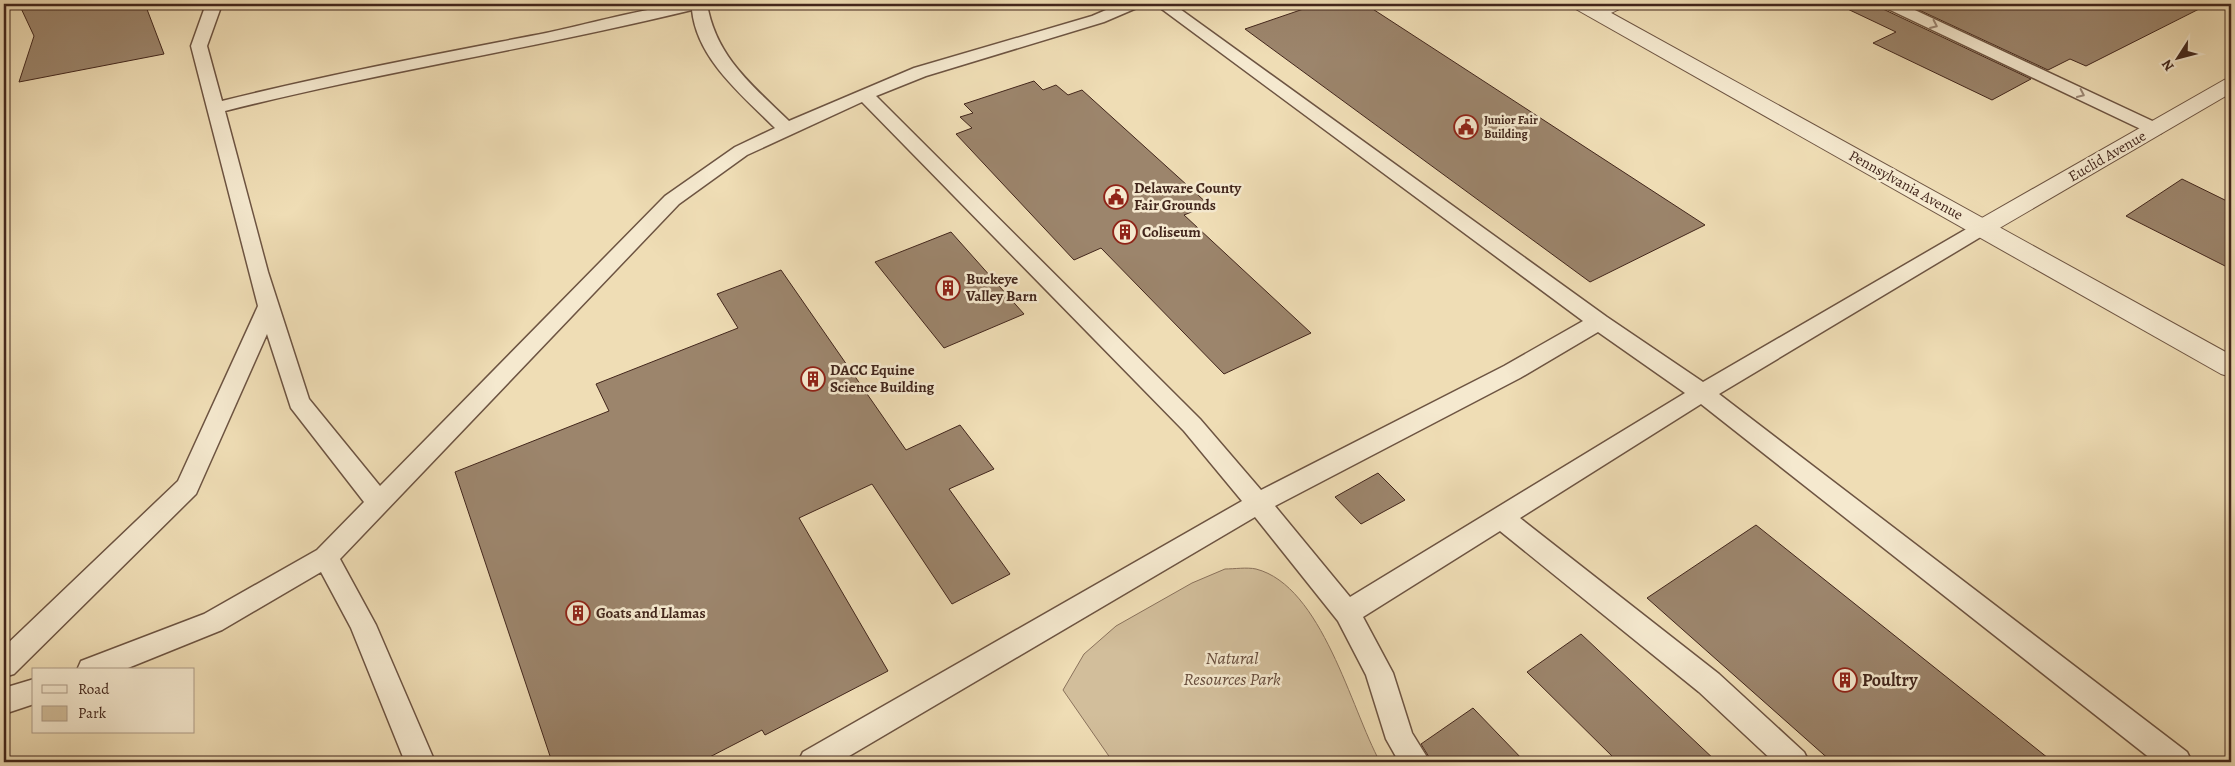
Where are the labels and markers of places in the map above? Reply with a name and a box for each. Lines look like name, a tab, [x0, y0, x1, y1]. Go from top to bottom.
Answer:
place label: Junior Fair Building	[1484, 112, 1538, 142]
public building icon: Junior Fair Building	[1453, 114, 1479, 140]
place label: Delaware County Fair Grounds	[1134, 178, 1242, 215]
public building icon: Delaware County Fair Grounds	[1103, 184, 1129, 210]
building icon: Coliseum	[1112, 219, 1138, 245]
place label: Coliseum	[1142, 222, 1201, 242]
place label: Buckeye Valley Barn	[965, 269, 1038, 306]
building icon: Buckeye Valley Barn	[935, 275, 961, 301]
place label: DACC Equine Science Building	[830, 360, 935, 397]
building icon: DACC Equine Science Building	[800, 366, 826, 392]
building icon: Goats and Llamas	[565, 600, 591, 626]
place label: Goats and Llamas	[596, 603, 706, 623]
building icon: Poultry	[1832, 667, 1858, 693]
place label: Poultry	[1862, 668, 1918, 692]

